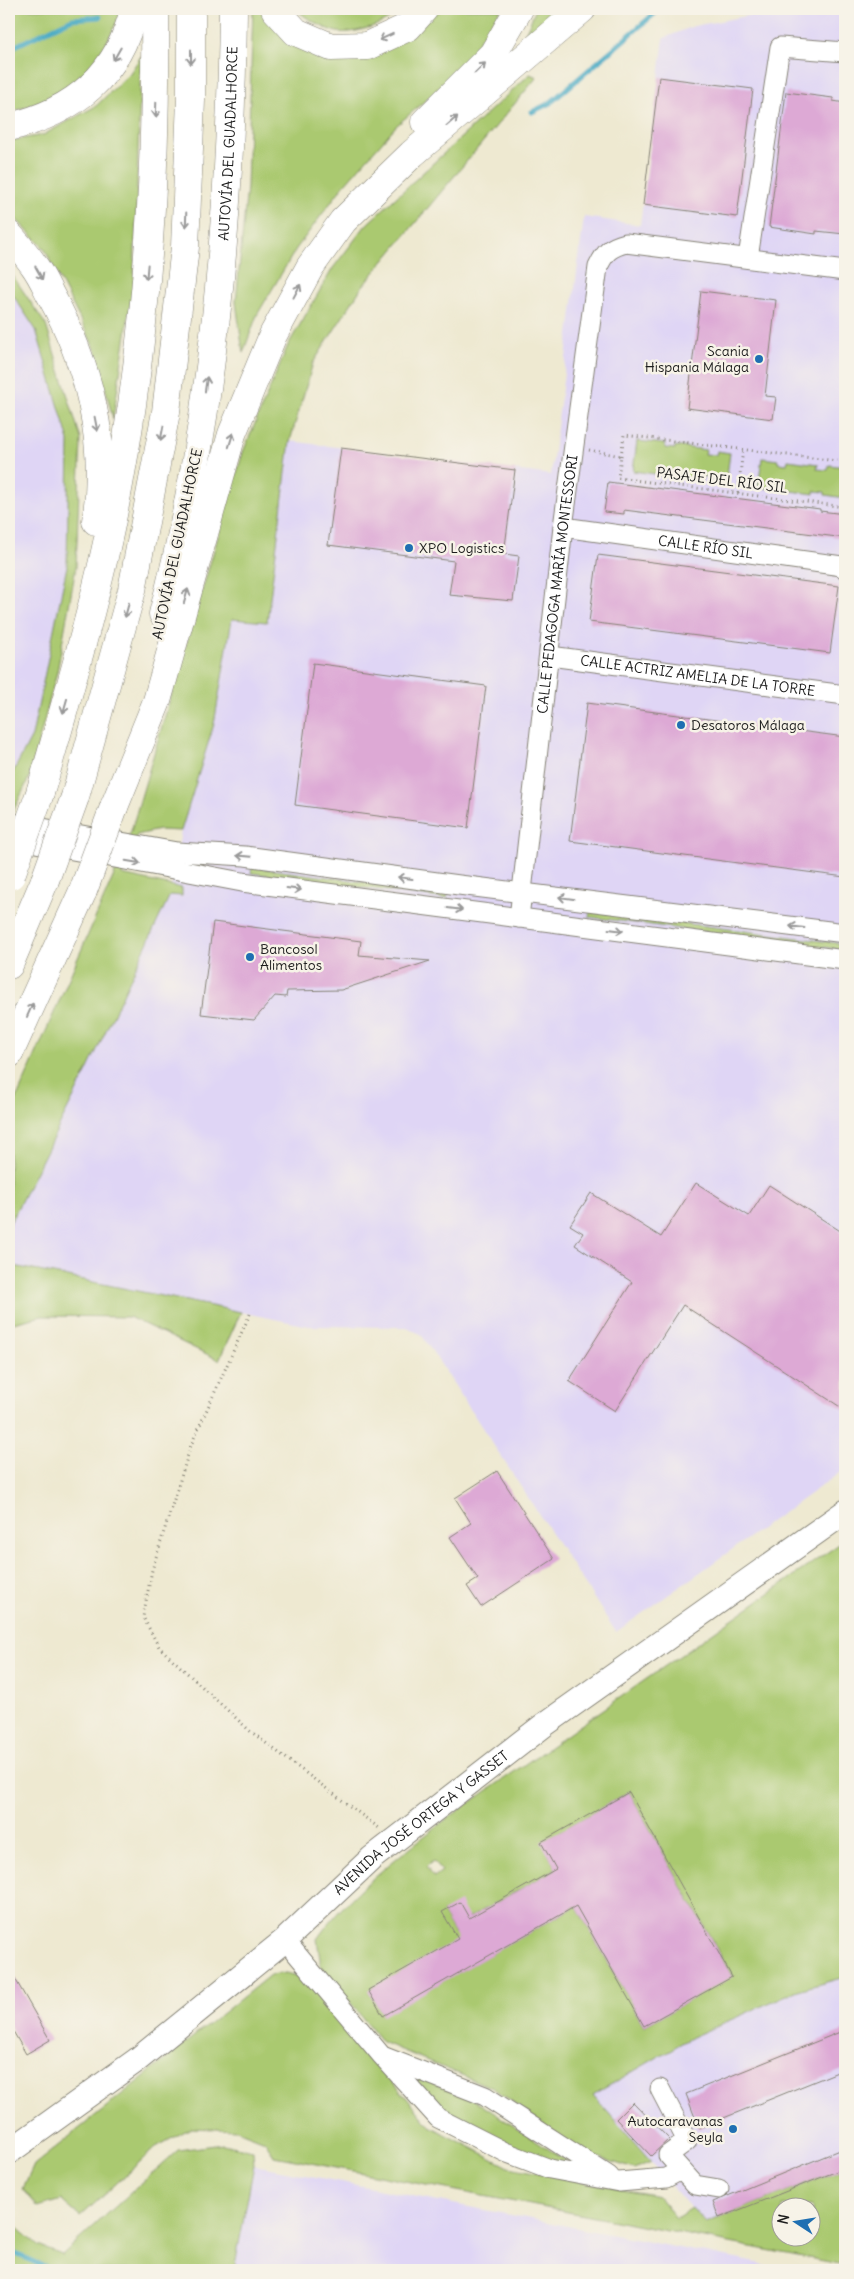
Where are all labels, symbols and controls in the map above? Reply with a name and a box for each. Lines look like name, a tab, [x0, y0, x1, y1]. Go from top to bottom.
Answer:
one-way arrow	[379, 33, 394, 42]
one-way arrow	[111, 46, 121, 60]
street label: AUTOVÍA DEL GUADALHORCE	[214, 46, 241, 241]
one-way arrow	[186, 49, 196, 65]
one-way arrow	[474, 62, 486, 74]
one-way arrow	[151, 102, 160, 118]
one-way arrow	[445, 115, 458, 126]
one-way arrow	[182, 212, 191, 228]
one-way arrow	[142, 264, 151, 280]
one-way arrow	[34, 265, 44, 280]
one-way arrow	[292, 284, 302, 299]
place label: Scania Hispania Málaga	[645, 342, 749, 376]
marker: Scania Hispania Málaga	[753, 353, 765, 365]
one-way arrow	[202, 376, 212, 392]
one-way arrow	[92, 415, 101, 431]
one-way arrow	[157, 425, 167, 441]
one-way arrow	[227, 432, 236, 448]
street label: AUTOVÍA DEL GUADALHORCE	[148, 447, 206, 641]
street label: CALLE PEDAGOGA MARÍA MONTESSORI	[533, 454, 582, 715]
street label: PASAJE DEL RÍO SIL	[655, 463, 789, 497]
street label: CALLE RÍO SIL	[657, 531, 755, 563]
place label: XPO Logistics	[419, 539, 504, 557]
marker: XPO Logistics	[403, 542, 415, 554]
one-way arrow	[182, 588, 192, 604]
one-way arrow	[121, 601, 131, 617]
street label: CALLE ACTRIZ AMELIA DE LA TORRE	[579, 651, 816, 700]
one-way arrow	[59, 698, 69, 714]
place label: Desatoros Málaga	[691, 716, 805, 734]
marker: Desatoros Málaga	[675, 719, 687, 731]
one-way arrow	[236, 852, 252, 861]
one-way arrow	[125, 858, 141, 868]
one-way arrow	[397, 873, 413, 883]
one-way arrow	[285, 884, 301, 894]
one-way arrow	[559, 893, 575, 903]
one-way arrow	[447, 904, 463, 914]
one-way arrow	[789, 922, 805, 932]
one-way arrow	[608, 926, 624, 936]
place label: Bancosol Alimentos	[260, 940, 322, 974]
marker: Bancosol Alimentos	[244, 951, 256, 963]
one-way arrow	[25, 1003, 35, 1018]
street label: AVENIDA JOSÉ ORTEGA Y GASSET	[330, 1747, 512, 1899]
place label: Autocaravanas Seyla	[628, 2112, 723, 2146]
marker: Autocaravanas Seyla	[727, 2123, 739, 2135]
north arrow	[772, 2196, 822, 2246]
text: N	[773, 2213, 793, 2226]

